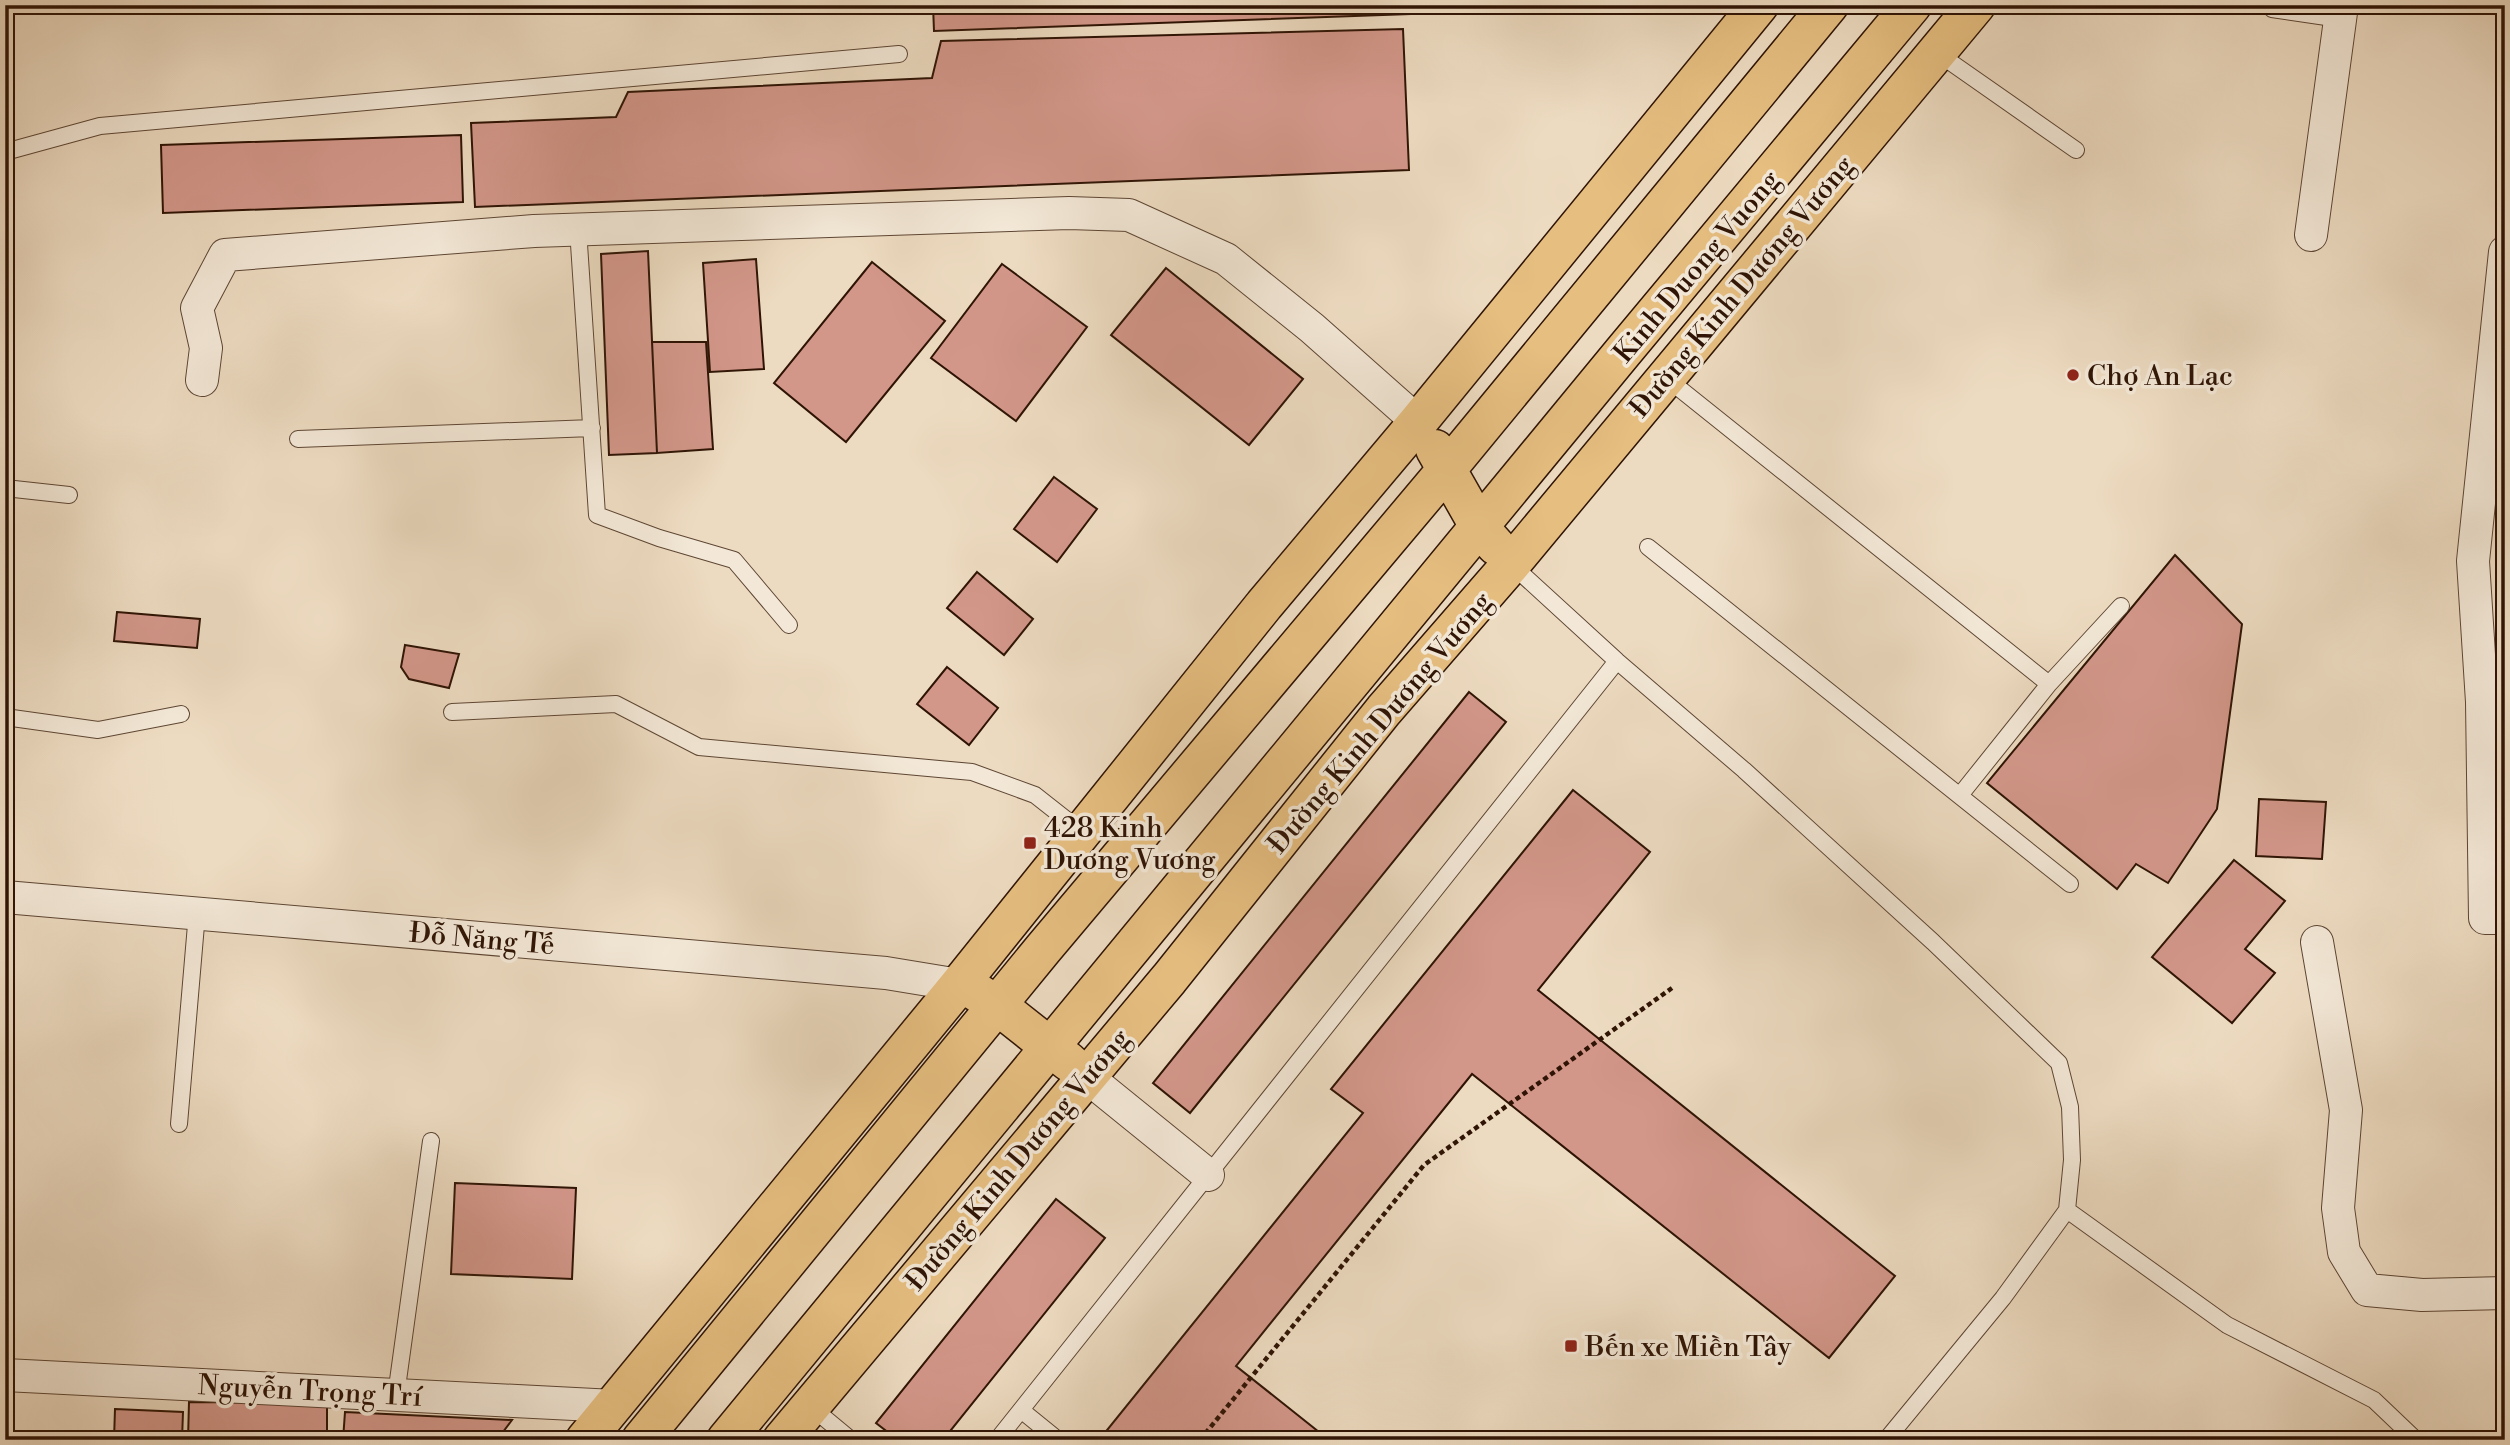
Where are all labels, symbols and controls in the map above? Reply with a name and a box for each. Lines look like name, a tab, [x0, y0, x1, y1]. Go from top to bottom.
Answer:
street label: Đường Kinh Dương Vương	[1622, 149, 1862, 425]
street label: Kinh Duong Vuong	[1606, 163, 1788, 370]
place label: Chợ An Lạc	[2087, 359, 2233, 394]
marker: Chợ An Lạc	[2065, 367, 2081, 383]
street label: Đường Kinh Dương Vương	[1260, 585, 1500, 861]
place label: 428 Kinh Dương Vương	[1044, 811, 1216, 878]
marker: 428 Kinh Dương Vương	[1022, 835, 1038, 851]
street label: Đỗ Năng Tế	[408, 916, 556, 963]
street label: Đường Kinh Dương Vương	[898, 1022, 1138, 1298]
place label: Bến xe Miền Tây	[1584, 1330, 1791, 1365]
marker: Bến xe Miền Tây	[1563, 1338, 1579, 1354]
street label: Nguyễn Trọng Trí	[197, 1368, 425, 1415]

